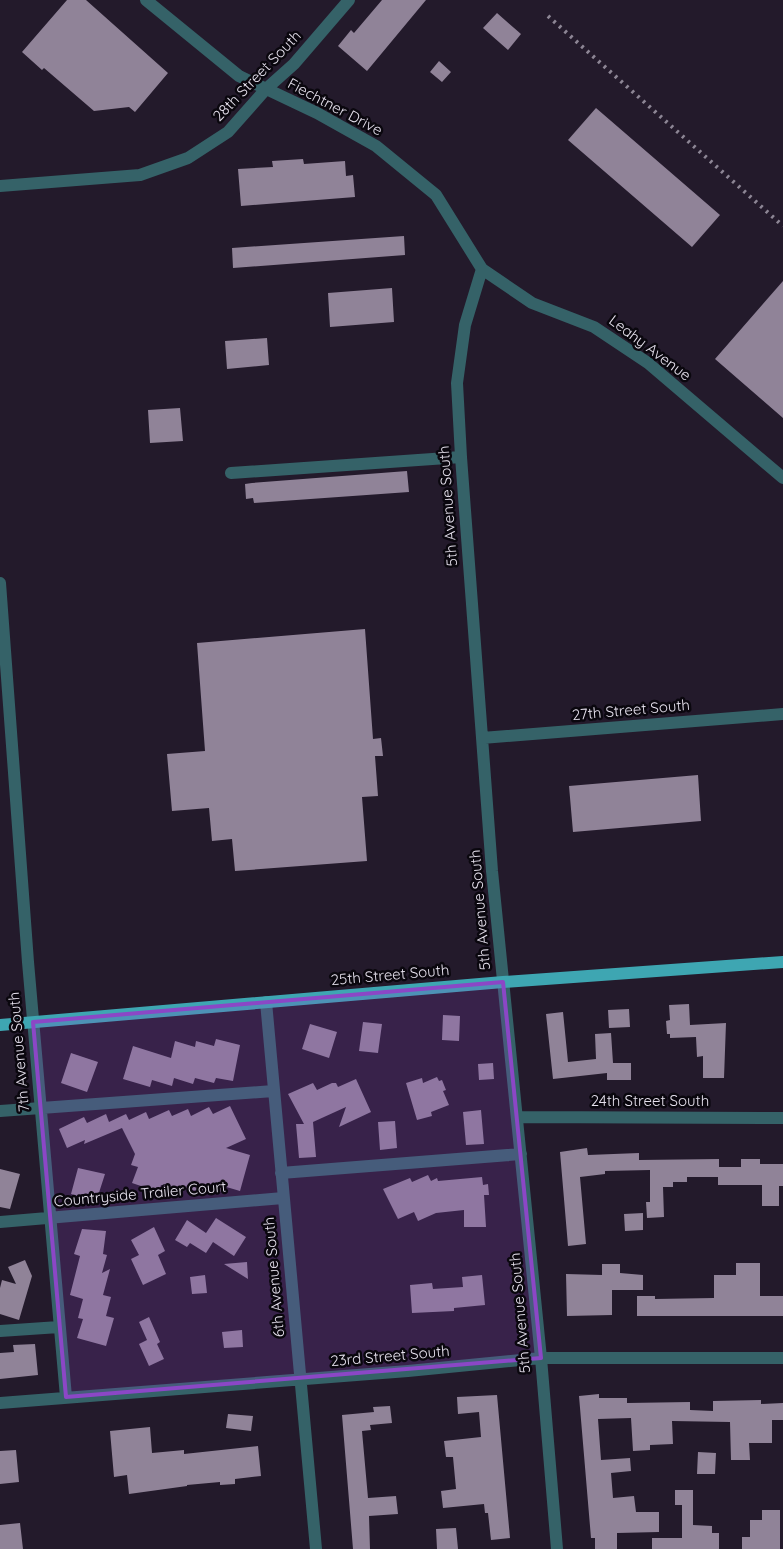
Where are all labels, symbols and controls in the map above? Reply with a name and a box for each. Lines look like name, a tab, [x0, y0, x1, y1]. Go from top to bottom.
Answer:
street label: 28th Street South	[209, 26, 305, 125]
street label: Fiechtner Drive	[285, 74, 386, 140]
street label: Leahy Avenue	[605, 311, 695, 385]
street label: 5th Avenue South	[434, 445, 461, 567]
street label: 27th Street South	[571, 695, 691, 724]
street label: 5th Avenue South	[465, 849, 494, 971]
street label: 25th Street South	[330, 960, 450, 989]
street label: 7th Avenue South	[4, 991, 33, 1113]
street label: 24th Street South	[591, 1091, 709, 1110]
street label: Countryside Trailer Court	[53, 1176, 227, 1211]
street label: 6th Avenue South	[259, 1216, 288, 1338]
street label: 5th Avenue South	[505, 1252, 534, 1374]
street label: 23rd Street South	[330, 1341, 450, 1370]

